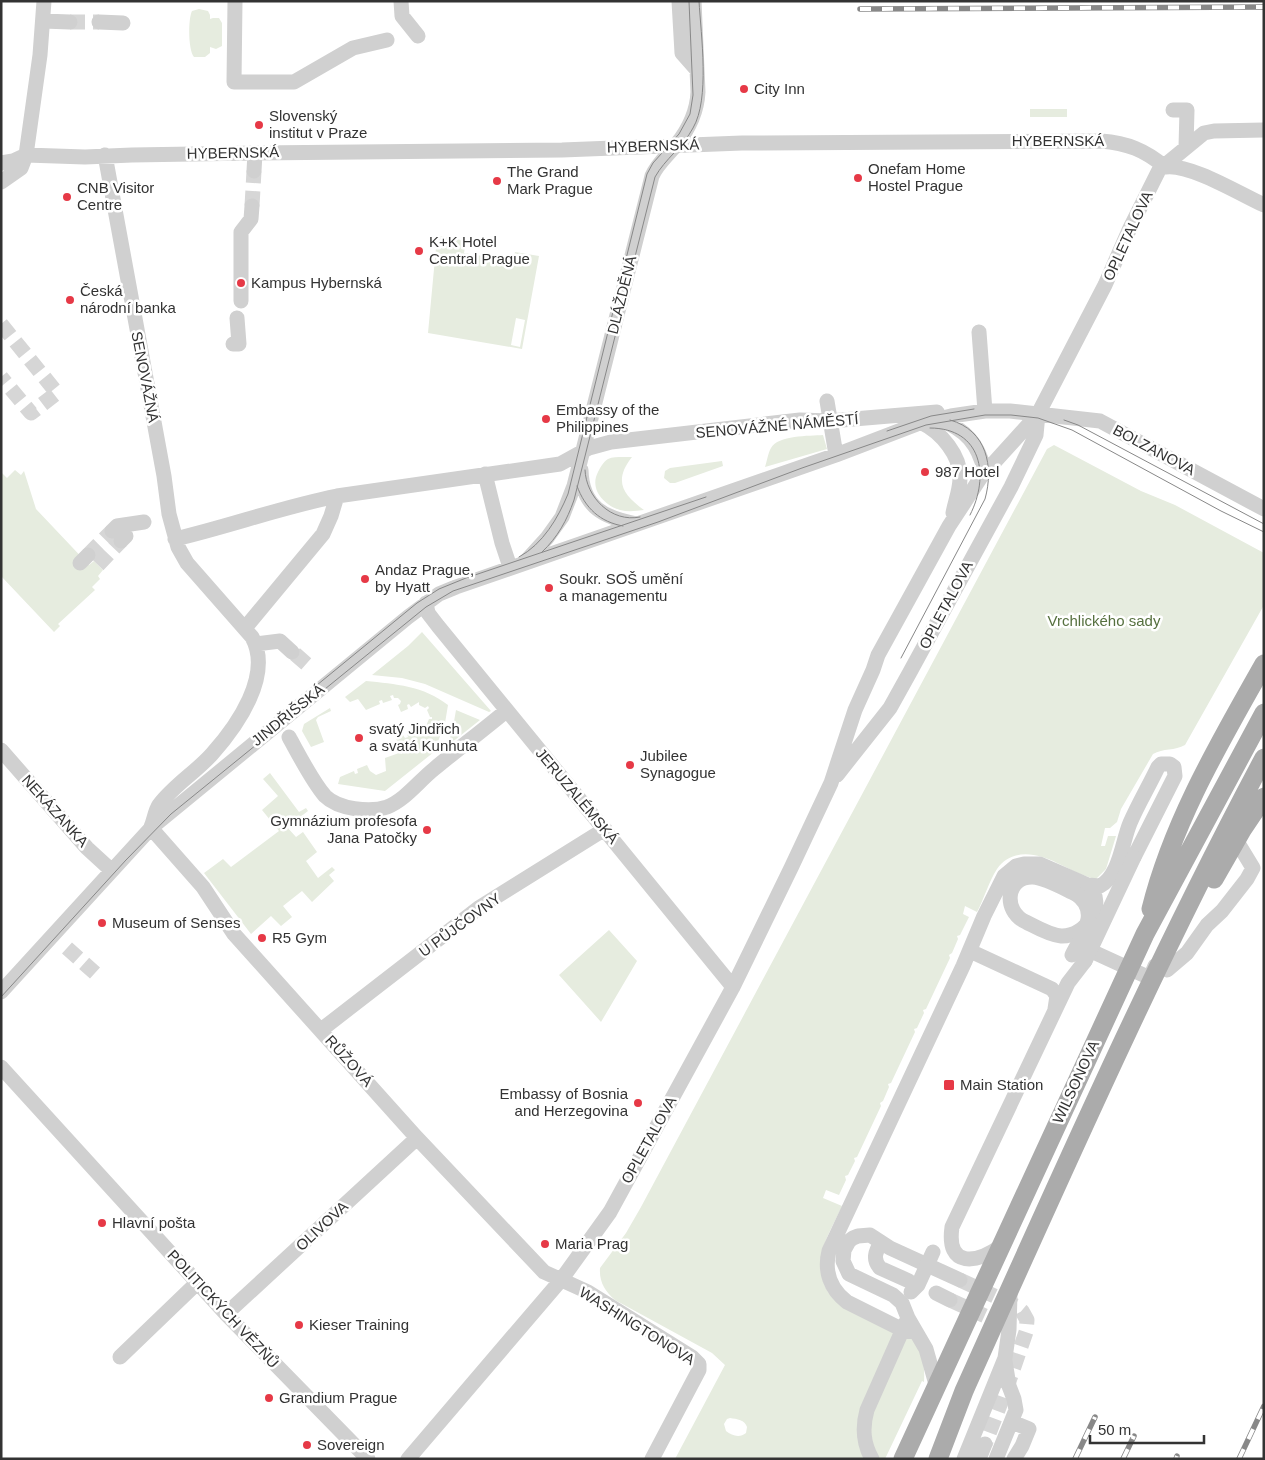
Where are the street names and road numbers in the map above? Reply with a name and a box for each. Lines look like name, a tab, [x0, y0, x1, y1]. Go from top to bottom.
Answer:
street label: HYBERNSKÁ	[1012, 132, 1104, 149]
street label: HYBERNSKÁ	[606, 135, 700, 156]
street label: HYBERNSKÁ	[187, 143, 279, 162]
street label: OPLETALOVA	[1099, 188, 1156, 283]
street label: DLÁŽDĚNÁ	[604, 254, 639, 336]
street label: SENOVÁŽNÁ	[128, 330, 163, 424]
street label: SENOVÁŽNÉ NÁMĚSTÍ	[695, 410, 860, 441]
street label: BOLZANOVA	[1110, 421, 1198, 478]
street label: OPLETALOVA	[915, 558, 976, 652]
street label: JINDŘIŠSKÁ	[248, 680, 327, 749]
street label: JERUZALÉMSKÁ	[533, 745, 622, 847]
street label: NEKÁZANKA	[19, 771, 92, 850]
street label: U PŮJČOVNY	[416, 889, 504, 960]
street label: RŮŽOVÁ	[322, 1032, 377, 1090]
street label: WILSONOVA	[1049, 1038, 1102, 1126]
street label: OPLETALOVA	[618, 1093, 680, 1186]
street label: OLIVOVA	[292, 1197, 351, 1254]
street label: POLITICKÝCH VĚZŇŮ	[164, 1246, 282, 1371]
street label: WASHINGTONOVA	[576, 1283, 698, 1368]

